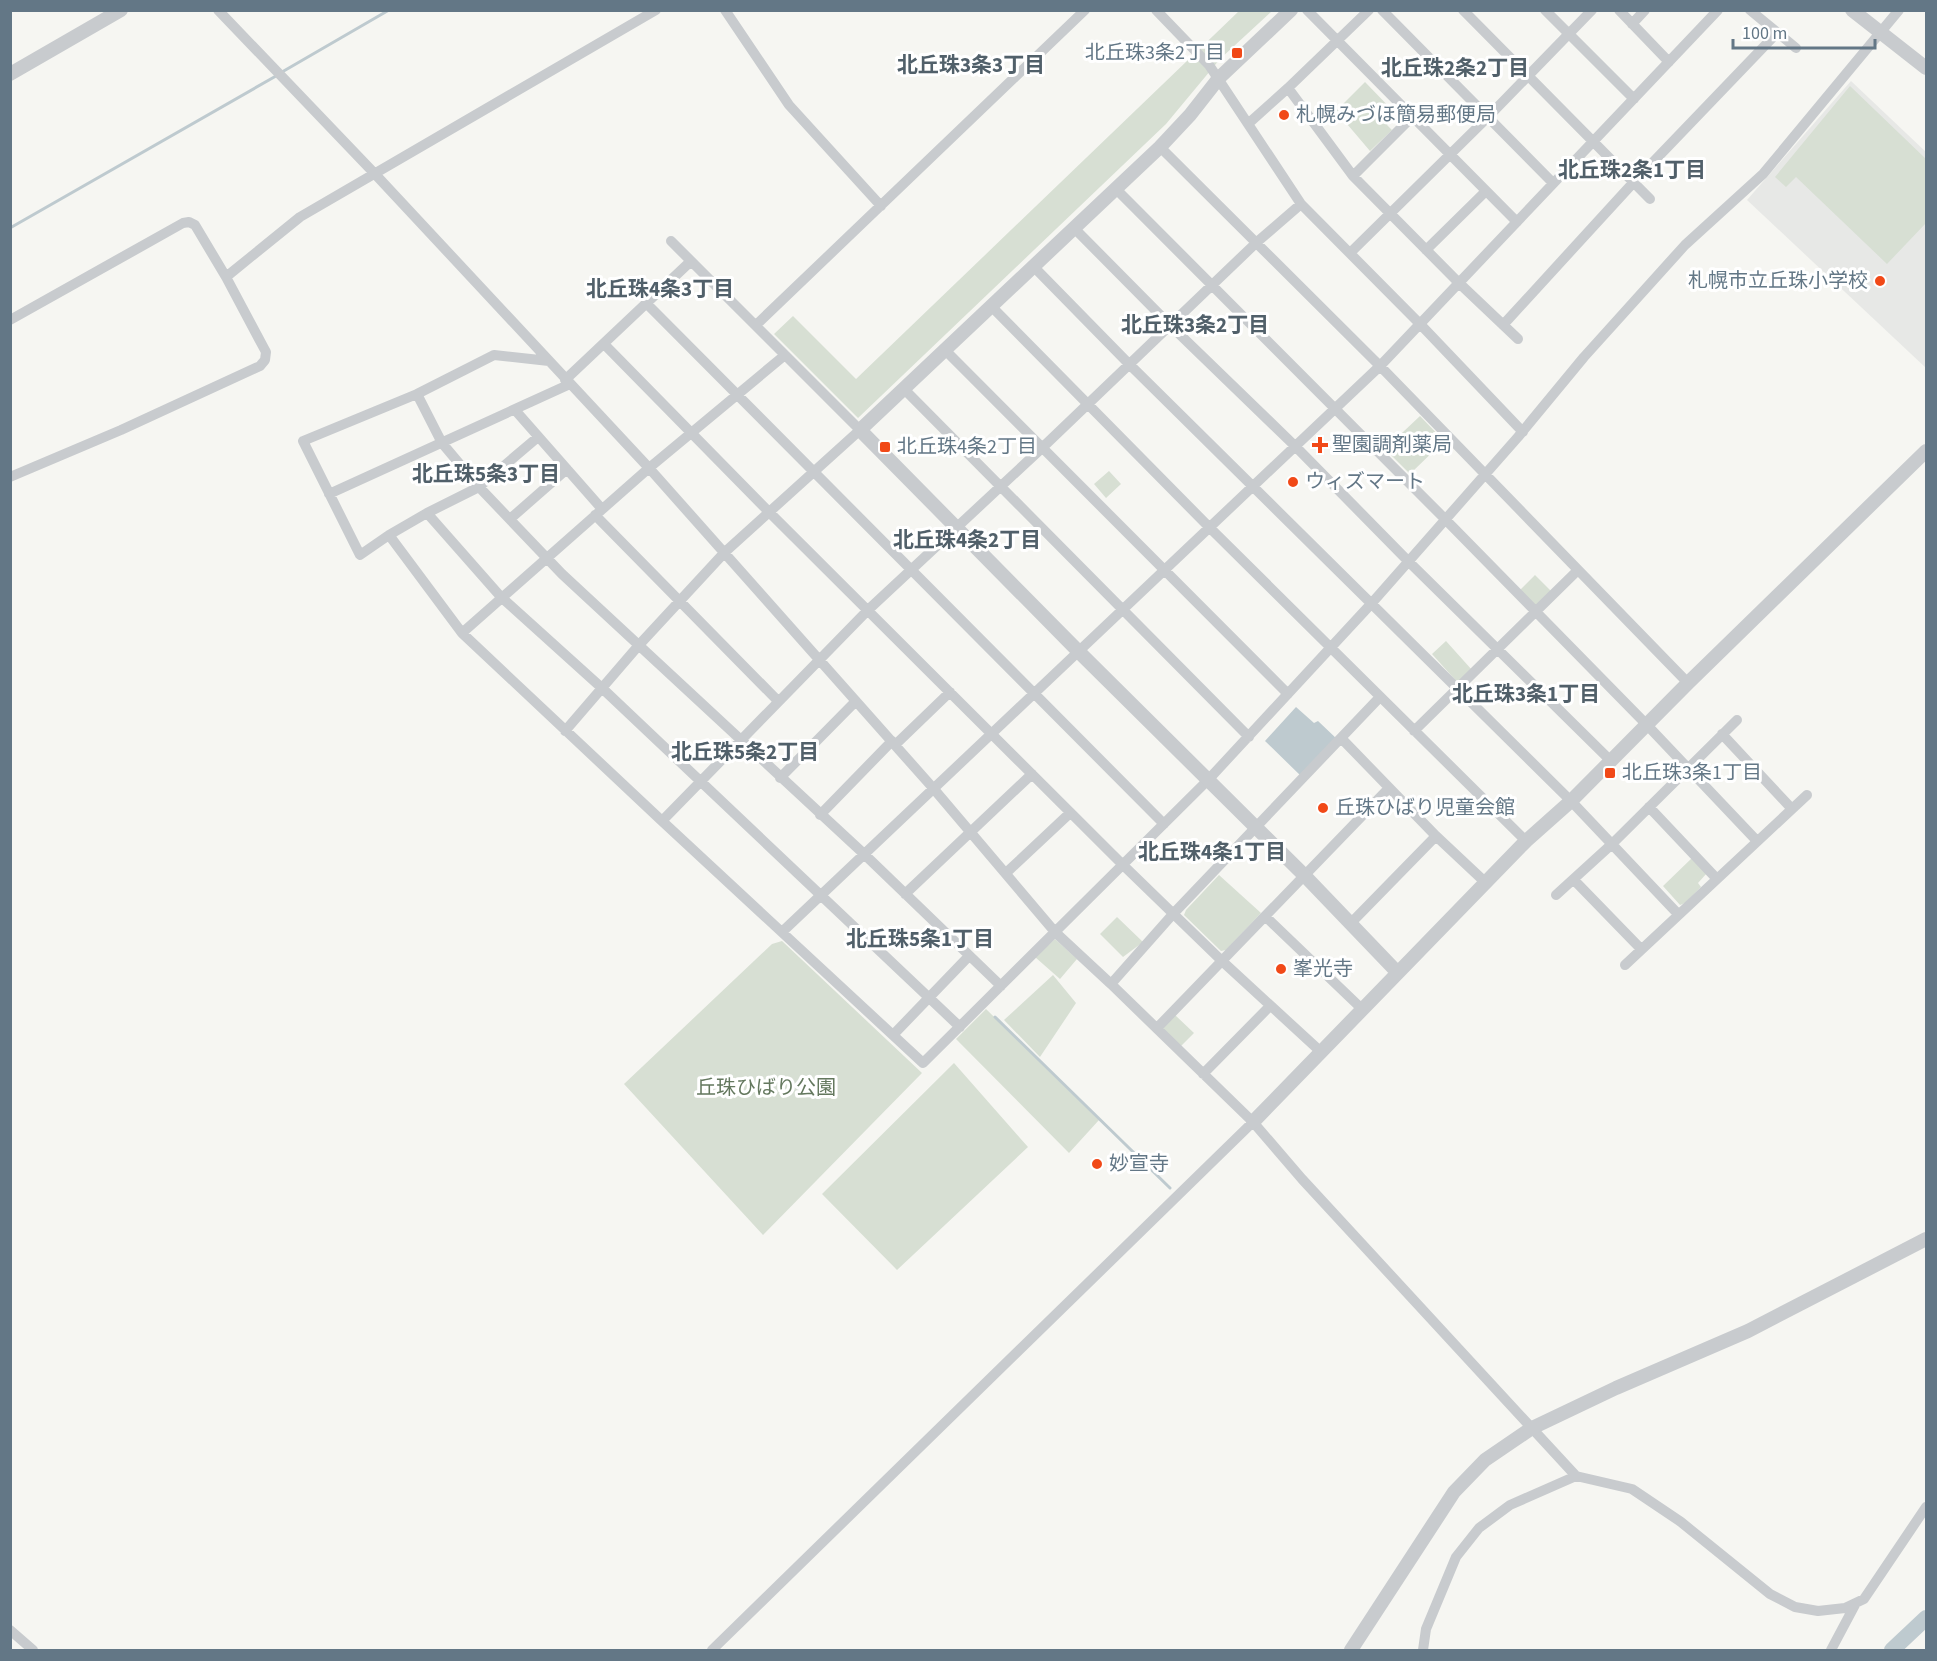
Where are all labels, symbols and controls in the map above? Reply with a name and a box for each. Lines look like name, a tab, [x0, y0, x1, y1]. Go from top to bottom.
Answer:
scale bar	[1733, 12, 1876, 50]
text: 100 m	[1742, 21, 1787, 46]
place label: 北丘珠3条2丁目	[1085, 39, 1225, 67]
marker: 北丘珠3条2丁目	[1230, 46, 1244, 60]
district label: 北丘珠3条3丁目	[897, 50, 1045, 80]
district label: 北丘珠2条2丁目	[1381, 53, 1529, 83]
place label: 札幌みづほ簡易郵便局	[1296, 101, 1496, 129]
marker: 札幌みづほ簡易郵便局	[1277, 108, 1291, 122]
district label: 北丘珠2条1丁目	[1558, 155, 1706, 185]
place label: 札幌市立丘珠小学校	[1688, 267, 1868, 295]
district label: 北丘珠4条3丁目	[586, 274, 734, 304]
marker: 札幌市立丘珠小学校	[1873, 274, 1887, 288]
district label: 北丘珠3条2丁目	[1121, 310, 1269, 340]
place label: 聖園調剤薬局	[1332, 431, 1452, 459]
place label: 北丘珠4条2丁目	[897, 433, 1037, 461]
marker: 聖園調剤薬局	[1313, 438, 1327, 452]
marker: 北丘珠4条2丁目	[878, 440, 892, 454]
district label: 北丘珠5条3丁目	[412, 459, 560, 489]
place label: ウィズマート	[1305, 468, 1425, 496]
marker: ウィズマート	[1286, 475, 1300, 489]
district label: 北丘珠4条2丁目	[893, 525, 1041, 555]
district label: 北丘珠3条1丁目	[1452, 679, 1600, 709]
district label: 北丘珠5条2丁目	[671, 737, 819, 767]
place label: 北丘珠3条1丁目	[1622, 759, 1762, 787]
marker: 北丘珠3条1丁目	[1603, 766, 1617, 780]
place label: 丘珠ひばり児童会館	[1335, 794, 1515, 822]
marker: 丘珠ひばり児童会館	[1316, 801, 1330, 815]
district label: 北丘珠4条1丁目	[1138, 837, 1286, 867]
district label: 北丘珠5条1丁目	[846, 924, 994, 954]
place label: 峯光寺	[1293, 955, 1353, 983]
marker: 峯光寺	[1274, 962, 1288, 976]
park label: 丘珠ひばり公園	[696, 1074, 836, 1102]
place label: 妙宣寺	[1109, 1150, 1169, 1178]
marker: 妙宣寺	[1090, 1157, 1104, 1171]

